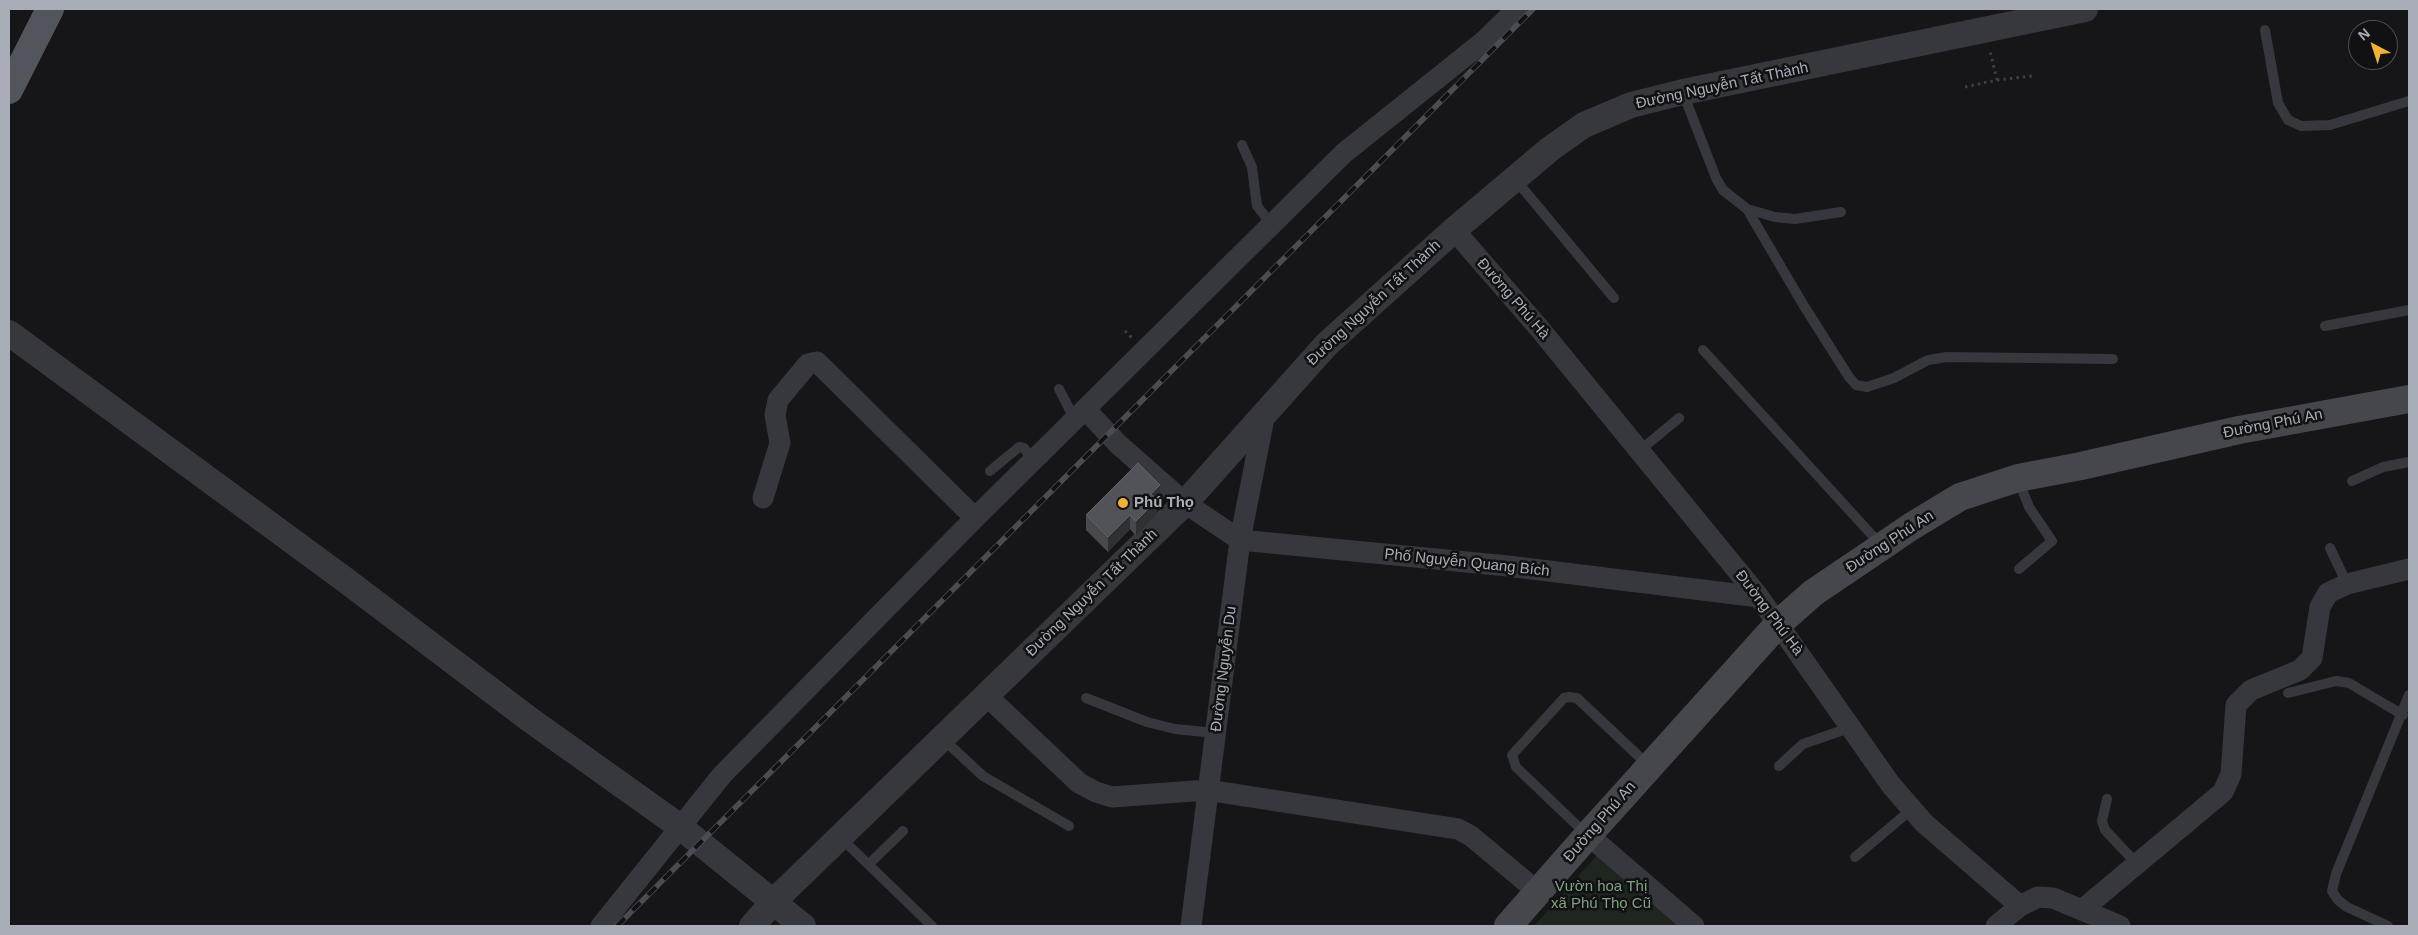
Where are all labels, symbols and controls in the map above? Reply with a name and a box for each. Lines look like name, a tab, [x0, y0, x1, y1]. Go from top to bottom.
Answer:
north arrow	[2348, 20, 2398, 70]
text: N	[2355, 25, 2373, 44]
street label: Đường Nguyễn Tất Thành	[1634, 59, 1810, 113]
street label: Đường Nguyễn Tất Thành	[1304, 236, 1444, 370]
street label: Đường Phú Hà	[1473, 255, 1553, 343]
street label: Đường Phú An	[2222, 406, 2324, 442]
place label: Phú Thọ	[1134, 494, 1194, 512]
marker: Phú Thọ	[1116, 496, 1130, 510]
street label: Đường Phú An	[1843, 507, 1937, 577]
street label: Đường Nguyễn Tất Thành	[1023, 525, 1161, 661]
street label: Phố Nguyễn Quang Bích	[1384, 545, 1550, 581]
street label: Đường Phú Hà	[1731, 567, 1807, 659]
street label: Đường Nguyễn Du	[1207, 605, 1241, 733]
street label: Đường Phú An	[1560, 778, 1640, 866]
park label: Vườn hoa Thị xã Phú Thọ Cũ	[1551, 878, 1651, 913]

